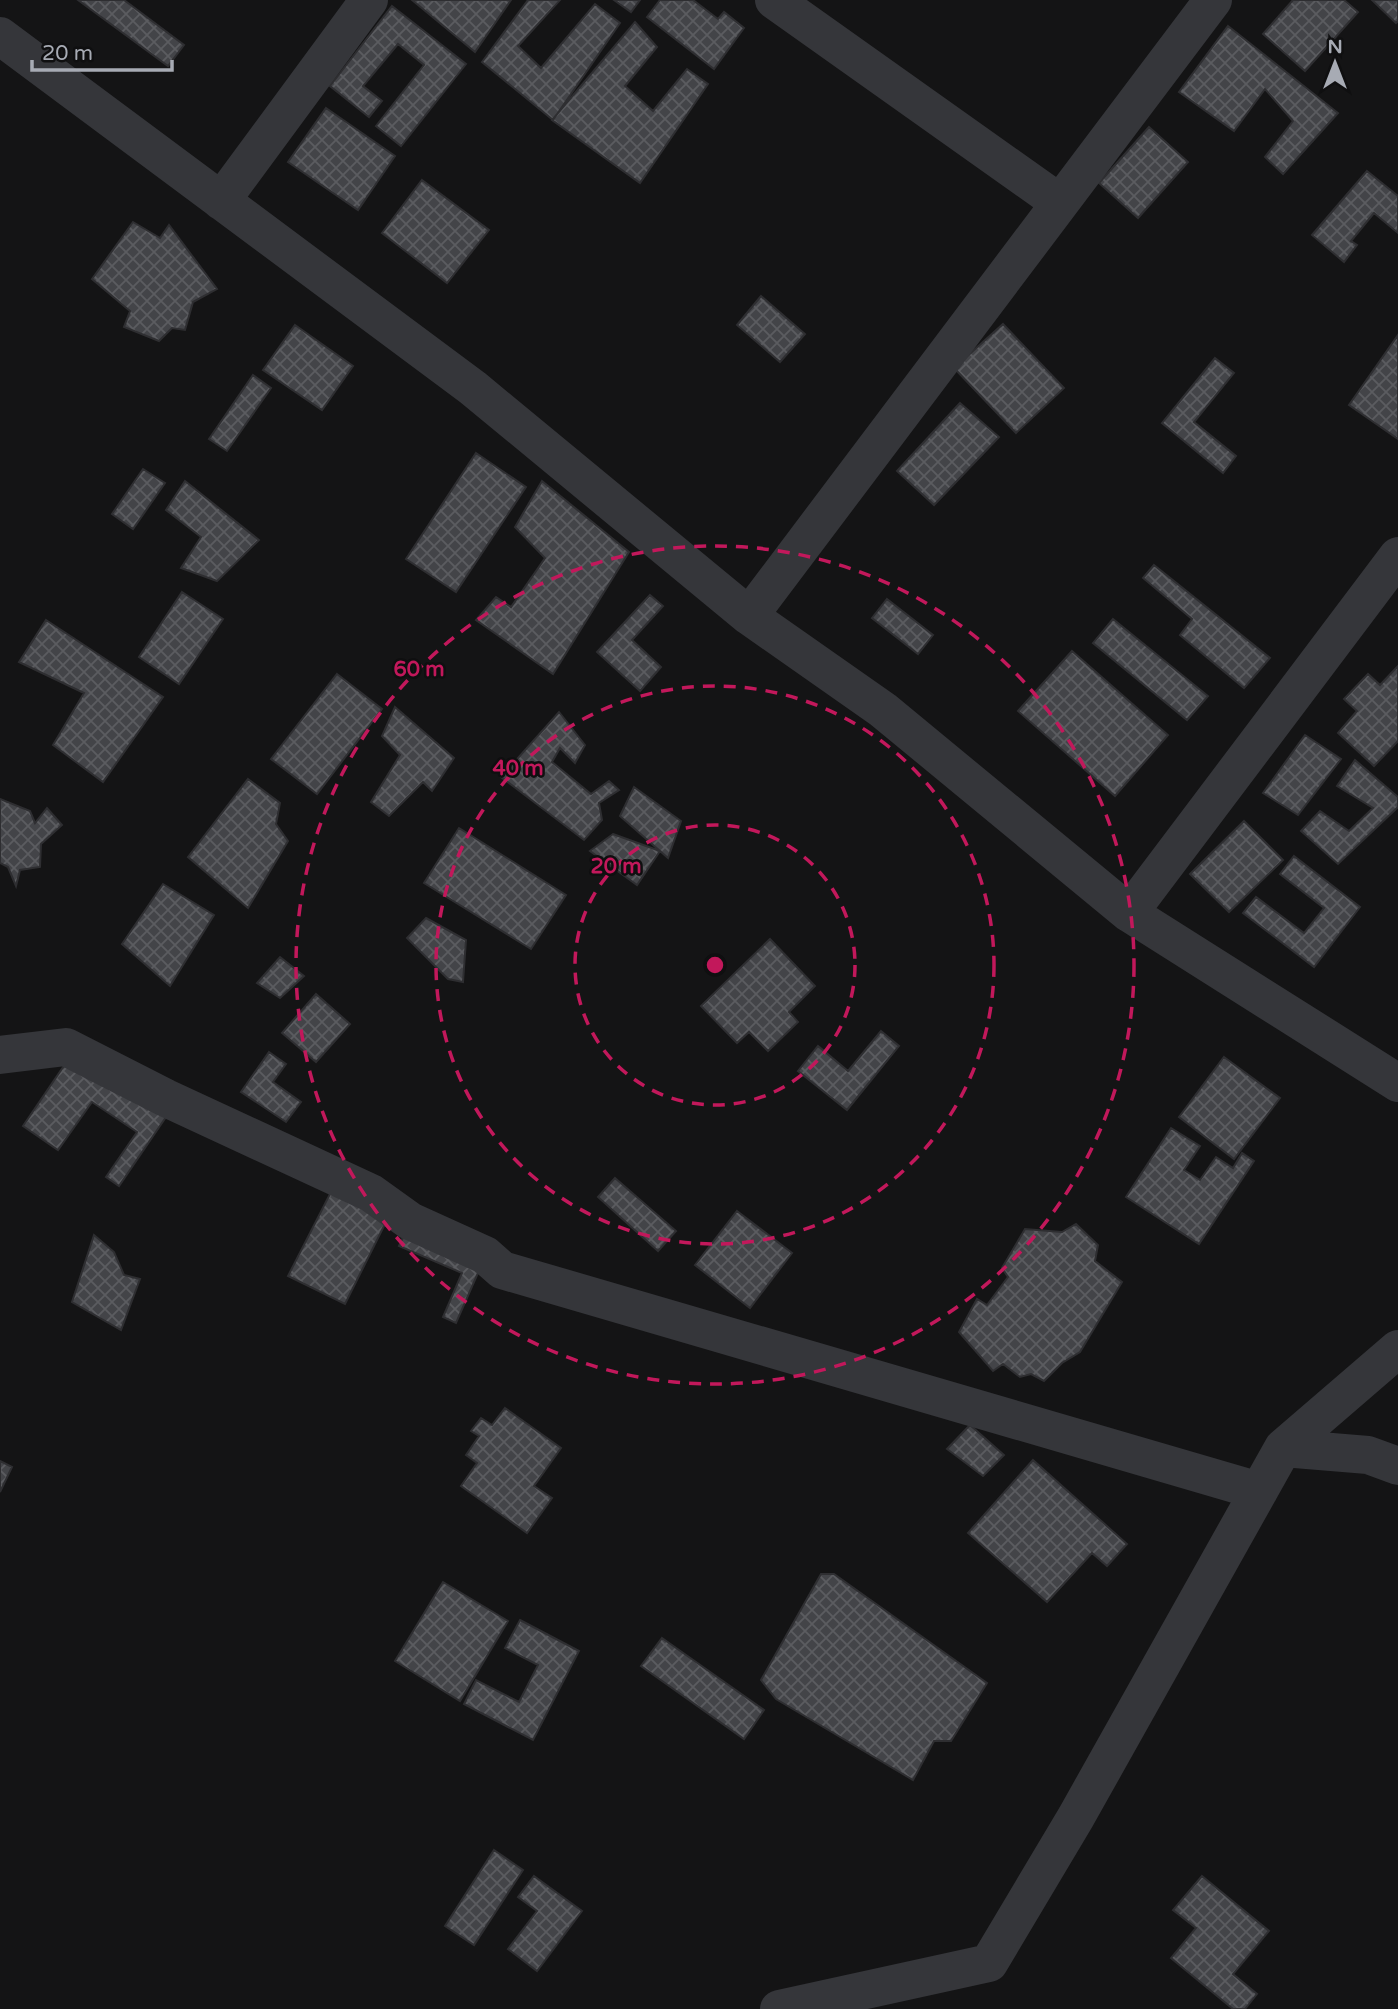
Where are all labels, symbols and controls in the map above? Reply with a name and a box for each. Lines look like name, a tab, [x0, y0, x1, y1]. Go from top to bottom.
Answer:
scale bar	[32, 28, 172, 72]
north arrow	[1300, 28, 1370, 98]
text: N	[1327, 36, 1343, 58]
text: 20 m	[42, 41, 93, 66]
text: 60 m	[393, 657, 445, 682]
text: 40 m	[492, 756, 544, 781]
text: 20 m	[590, 854, 642, 879]
centre of rings	[703, 953, 727, 977]

